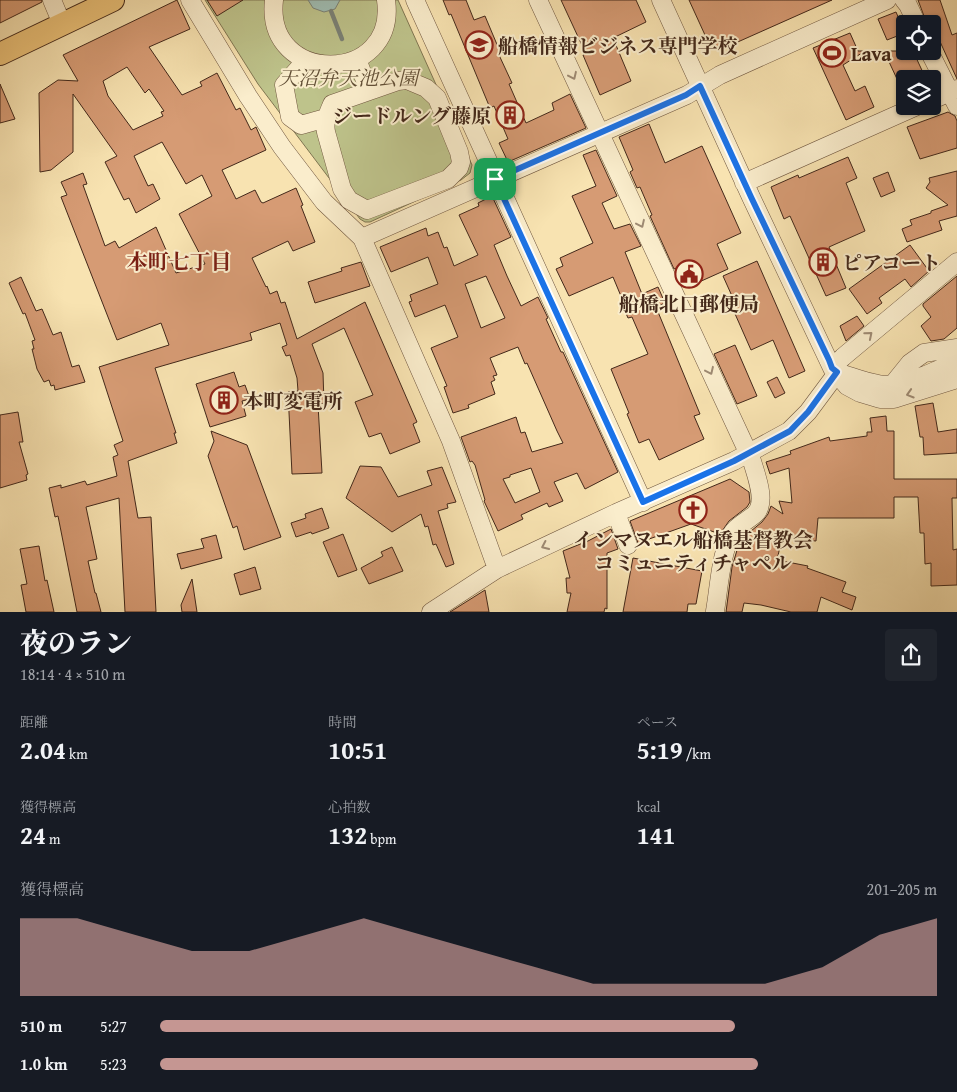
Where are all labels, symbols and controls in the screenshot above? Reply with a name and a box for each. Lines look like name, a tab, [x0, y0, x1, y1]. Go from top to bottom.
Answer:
map controls	[896, 15, 941, 115]
button: locate	[896, 15, 941, 60]
school or university icon: 船橋情報ビジネス専門学校	[464, 30, 494, 60]
place label: 船橋情報ビジネス専門学校	[498, 31, 737, 60]
sports icon: Lava	[817, 38, 847, 68]
place label: Lava	[851, 39, 892, 68]
park label: 天沼弁天池公園	[278, 63, 421, 92]
button: layers	[896, 70, 941, 115]
one-way arrow	[567, 71, 577, 80]
building icon: ジードルング藤原	[495, 100, 525, 130]
place label: ジードルング藤原	[332, 101, 491, 130]
pin	[474, 158, 516, 200]
icon: arrive	[481, 165, 509, 193]
one-way arrow	[635, 219, 645, 228]
district label: 本町七丁目	[127, 246, 232, 277]
building icon: ピアコート	[808, 247, 838, 277]
place label: ピアコート	[842, 248, 941, 277]
public building icon: 船橋北口郵便局	[674, 259, 704, 289]
place label: 船橋北口郵便局	[619, 289, 759, 318]
one-way arrow	[863, 333, 872, 341]
one-way arrow	[703, 366, 714, 375]
building icon: 本町変電所	[209, 385, 239, 415]
place label: 本町変電所	[243, 386, 343, 415]
one-way arrow	[907, 388, 915, 398]
church icon: インマヌエル船橋基督教会 コミュニティチャペル	[678, 495, 708, 525]
place label: インマヌエル船橋基督教会 コミュニティチャペル	[573, 525, 813, 577]
one-way arrow	[541, 540, 550, 550]
text: 夜のラン	[20, 622, 132, 663]
button: share	[885, 629, 937, 681]
text: 18:14 · 4 × 510 m	[20, 662, 125, 686]
text: 距離	[20, 712, 48, 732]
text: 時間	[328, 712, 356, 732]
text: ペース	[637, 712, 678, 732]
text: 2.04	[20, 732, 66, 768]
text: 10:51	[328, 732, 387, 768]
text: 5:19	[637, 732, 683, 768]
text: km	[66, 744, 88, 764]
text: /km	[683, 744, 711, 764]
text: 獲得標高	[20, 797, 76, 817]
text: 心拍数	[328, 797, 370, 817]
text: kcal	[637, 797, 661, 817]
text: 24	[20, 817, 46, 853]
text: 132	[328, 817, 367, 853]
text: 141	[637, 817, 676, 853]
text: m	[46, 829, 60, 849]
text: bpm	[367, 829, 397, 849]
text: 獲得標高	[20, 877, 84, 901]
text: 201–205 m	[867, 877, 937, 901]
text: 510 m	[20, 1014, 62, 1038]
text: 5:27	[100, 1014, 127, 1038]
text: 1.0 km	[20, 1052, 67, 1076]
text: 5:23	[100, 1052, 127, 1076]

